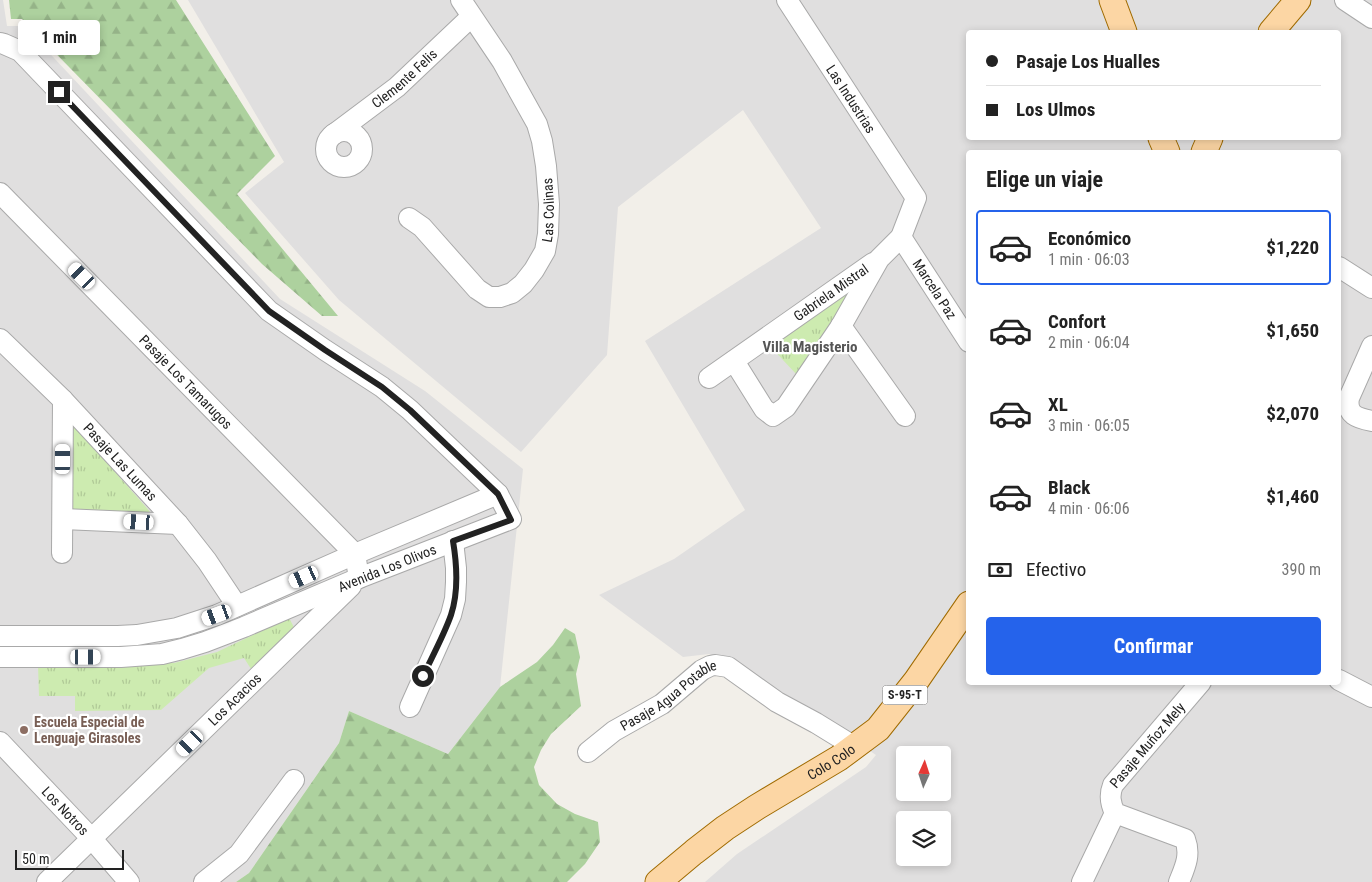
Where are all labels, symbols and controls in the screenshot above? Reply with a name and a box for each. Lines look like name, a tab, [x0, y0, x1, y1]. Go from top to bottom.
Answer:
callout: 1 min	[18, 19, 100, 54]
text: 1 min	[41, 28, 77, 47]
street label: Clemente Felis	[368, 46, 440, 111]
text: Pasaje Los Hualles	[1016, 50, 1160, 73]
street label: Las Industrias	[823, 62, 879, 136]
route end	[48, 81, 70, 103]
text: Los Ulmos	[1016, 98, 1095, 121]
text: Elige un viaje	[986, 167, 1103, 192]
street label: Las Colinas	[539, 177, 557, 243]
icon: car	[988, 225, 1033, 270]
text: Económico	[1048, 227, 1131, 250]
text: $1,220	[1266, 236, 1319, 259]
text: 1 min · 06:03	[1048, 250, 1130, 269]
street label: Marcela Paz	[909, 256, 960, 322]
car	[66, 260, 97, 292]
street label: Gabriela Mistral	[791, 261, 871, 324]
icon: car	[988, 308, 1033, 353]
text: Confort	[1048, 310, 1106, 333]
text: $1,650	[1266, 319, 1319, 342]
street label: Pasaje Los Tamarugos	[136, 332, 235, 432]
text: 2 min · 06:04	[1048, 333, 1130, 352]
district label: Villa Magisterio	[762, 338, 858, 356]
icon: car	[988, 391, 1033, 436]
text: XL	[1048, 393, 1068, 416]
text: $2,070	[1266, 402, 1319, 425]
text: 3 min · 06:05	[1048, 416, 1130, 435]
street label: Pasaje Las Lumas	[80, 420, 160, 504]
car	[55, 444, 70, 474]
icon: car	[988, 474, 1033, 519]
text: Black	[1048, 476, 1090, 499]
text: $1,460	[1266, 485, 1319, 508]
text: 4 min · 06:06	[1048, 499, 1130, 518]
car	[123, 514, 154, 530]
street label: Avenida Los Olivos	[336, 541, 438, 595]
icon: cash	[986, 556, 1014, 584]
text: Efectivo	[1026, 558, 1086, 581]
text: 390 m	[1282, 560, 1321, 579]
car	[287, 564, 320, 590]
car	[200, 603, 233, 627]
button: Confirmar	[986, 617, 1321, 675]
car	[71, 650, 101, 665]
street label: Pasaje Agua Potable	[617, 657, 718, 734]
route start	[412, 665, 434, 687]
street label: Los Acacios	[205, 670, 265, 729]
road number: S-95-T	[882, 686, 928, 704]
street label: Pasaje Muñoz Mely	[1106, 699, 1188, 791]
place label: Escuela Especial de Lenguaje Girasoles	[34, 714, 145, 746]
marker: Escuela Especial de Lenguaje Girasoles	[18, 724, 30, 736]
car	[173, 727, 206, 759]
street label: Colo Colo	[804, 741, 858, 783]
north arrow	[896, 746, 951, 801]
map controls	[896, 746, 951, 866]
street label: Los Notros	[39, 783, 92, 838]
button: layers	[896, 811, 951, 866]
scale bar	[15, 847, 124, 870]
text: 50 m	[22, 851, 50, 867]

